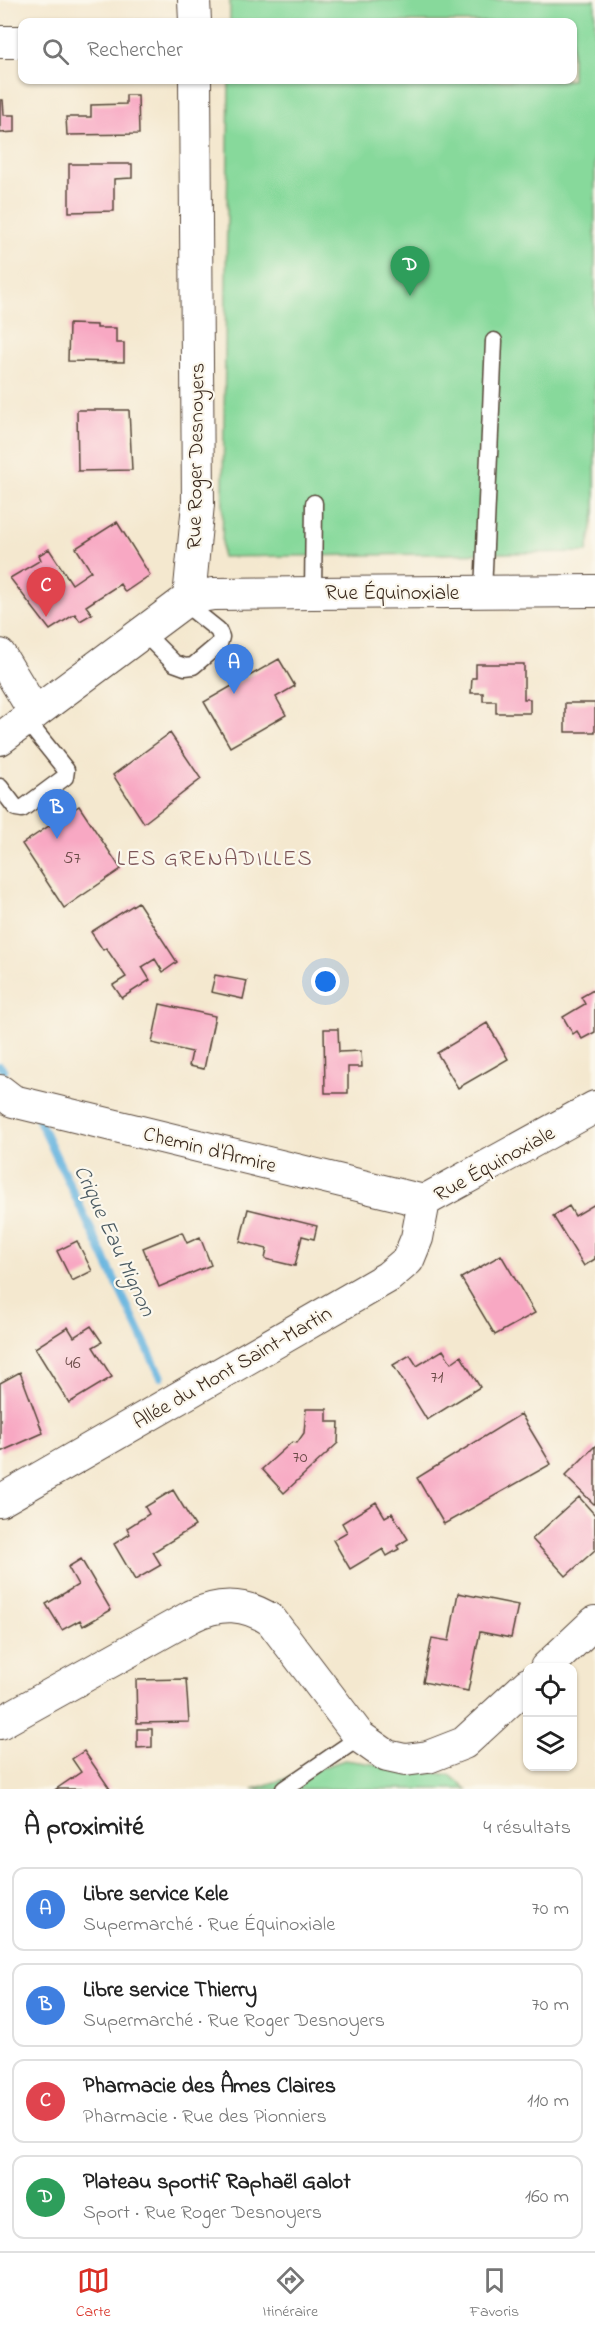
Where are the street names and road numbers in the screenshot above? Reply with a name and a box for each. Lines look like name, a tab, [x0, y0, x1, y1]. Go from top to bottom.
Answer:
street label: Rue Roger Desnoyers	[180, 363, 216, 550]
street label: Rue Équinoxiale	[325, 579, 460, 609]
street label: Rue Équinoxiale	[429, 1119, 561, 1210]
street label: Chemin d'Armire	[140, 1120, 280, 1182]
street label: Allée du Mont Saint-Martin	[128, 1299, 338, 1438]

